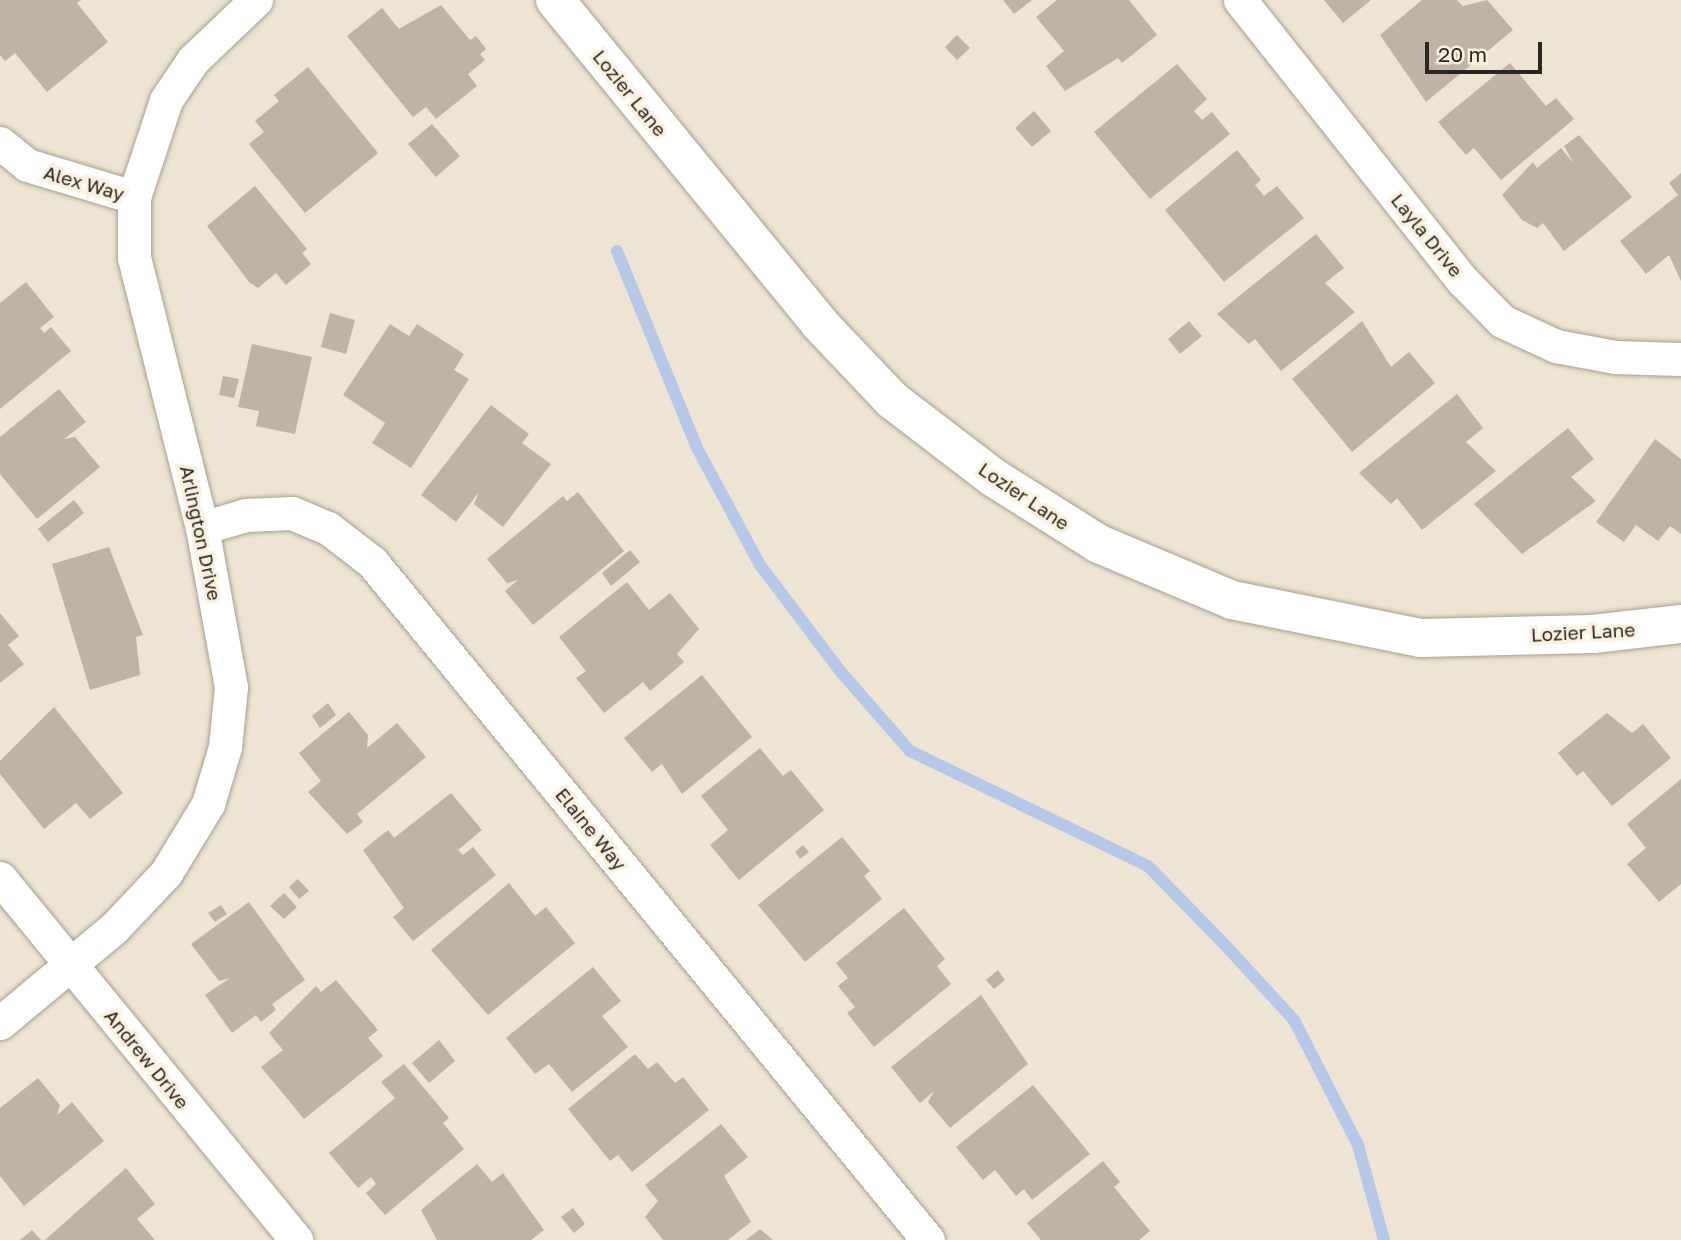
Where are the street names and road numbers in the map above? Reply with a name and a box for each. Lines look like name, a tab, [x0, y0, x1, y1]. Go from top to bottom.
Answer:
street label: Lozier Lane	[588, 45, 672, 141]
street label: Alex Way	[41, 161, 127, 205]
street label: Layla Drive	[1386, 189, 1468, 281]
street label: Lozier Lane	[974, 457, 1074, 535]
street label: Arlington Drive	[176, 464, 226, 602]
street label: Lozier Lane	[1530, 618, 1636, 646]
street label: Elaine Way	[551, 783, 631, 875]
street label: Andrew Drive	[100, 1005, 194, 1113]

